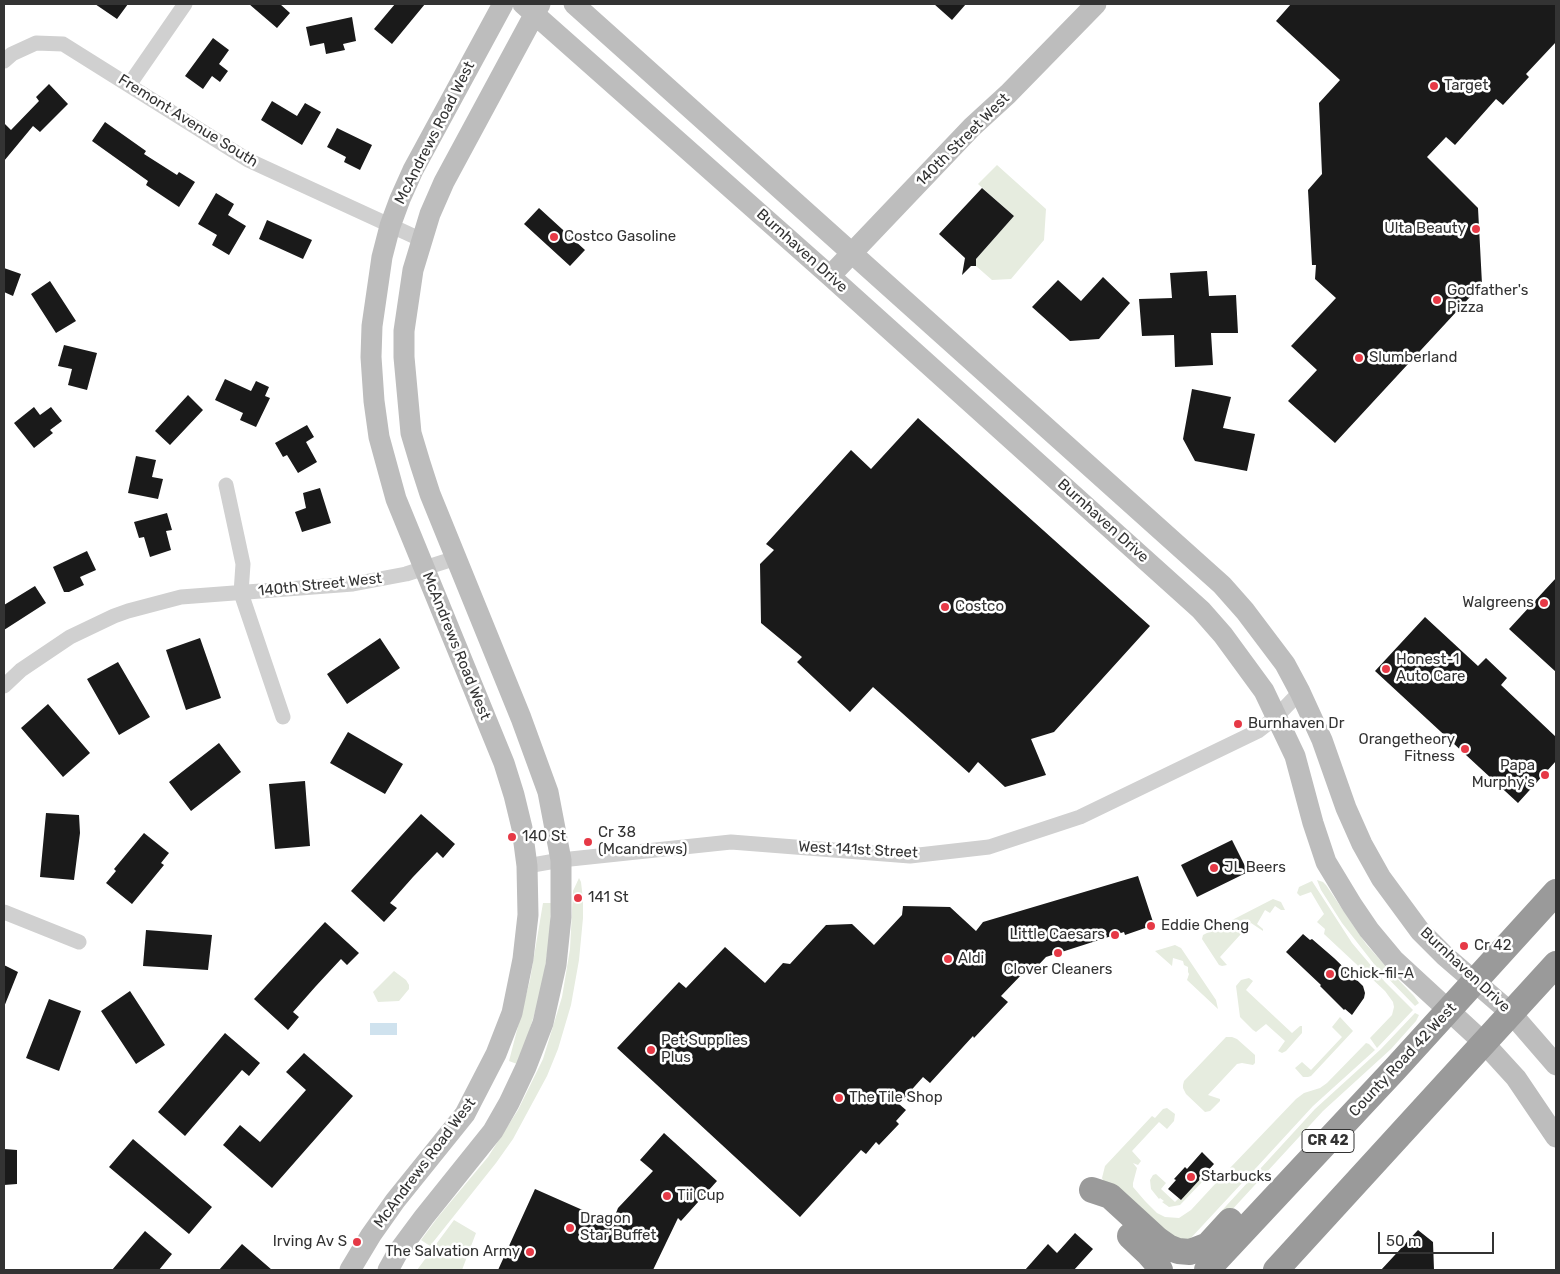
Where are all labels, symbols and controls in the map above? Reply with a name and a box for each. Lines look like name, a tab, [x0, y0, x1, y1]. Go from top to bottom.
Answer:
street label: McAndrews Road West	[391, 59, 479, 207]
street label: Fremont Avenue South	[115, 71, 261, 171]
place label: Target	[1444, 77, 1488, 95]
marker: Target	[1428, 80, 1440, 92]
street label: 140th Street West	[913, 90, 1013, 190]
street label: Burnhaven Drive	[753, 205, 851, 297]
place label: Ulta Beauty	[1384, 220, 1466, 238]
marker: Ulta Beauty	[1470, 223, 1482, 235]
place label: Costco Gasoline	[564, 228, 676, 246]
marker: Costco Gasoline	[548, 231, 560, 243]
place label: Godfather's Pizza	[1447, 282, 1528, 317]
marker: Godfather's Pizza	[1431, 294, 1443, 306]
place label: Slumberland	[1369, 349, 1457, 367]
marker: Slumberland	[1353, 352, 1365, 364]
street label: Burnhaven Drive	[1054, 475, 1152, 567]
street label: McAndrews Road West	[418, 569, 494, 723]
street label: 140th Street West	[257, 570, 383, 600]
place label: Walgreens	[1462, 594, 1534, 612]
marker: Walgreens	[1538, 597, 1550, 609]
place label: Costco	[955, 598, 1004, 616]
marker: Costco	[939, 601, 951, 613]
place label: Honest-1 Auto Care	[1396, 651, 1465, 686]
marker: Honest-1 Auto Care	[1380, 663, 1392, 675]
place label: Burnhaven Dr	[1248, 715, 1344, 733]
marker: Burnhaven Dr	[1232, 718, 1244, 730]
place label: Orangetheory Fitness	[1359, 731, 1455, 766]
marker: Orangetheory Fitness	[1459, 743, 1471, 755]
place label: Papa Murphy's	[1472, 757, 1535, 792]
marker: Papa Murphy's	[1539, 769, 1551, 781]
place label: Cr 38 (Mcandrews)	[598, 824, 687, 859]
place label: 140 St	[522, 828, 566, 846]
marker: 140 St	[506, 831, 518, 843]
marker: Cr 38 (Mcandrews)	[582, 836, 594, 848]
street label: West 141st Street	[798, 838, 918, 862]
place label: JL Beers	[1224, 859, 1286, 877]
marker: JL Beers	[1208, 862, 1220, 874]
place label: 141 St	[588, 889, 629, 907]
marker: 141 St	[572, 892, 584, 904]
place label: Eddie Cheng	[1161, 917, 1249, 935]
marker: Eddie Cheng	[1145, 920, 1157, 932]
street label: Burnhaven Drive	[1416, 924, 1514, 1016]
place label: Little Caesars	[1010, 926, 1105, 944]
marker: Little Caesars	[1109, 929, 1121, 941]
place label: Cr 42	[1474, 937, 1511, 955]
marker: Cr 42	[1458, 940, 1470, 952]
marker: Clover Cleaners	[1052, 947, 1064, 959]
place label: Aldi	[958, 950, 984, 968]
marker: Aldi	[942, 953, 954, 965]
place label: Clover Cleaners	[1004, 961, 1112, 979]
place label: Chick-fil-A	[1340, 965, 1414, 983]
marker: Chick-fil-A	[1324, 968, 1336, 980]
street label: County Road 42 West	[1346, 999, 1460, 1121]
place label: Pet Supplies Plus	[661, 1032, 748, 1067]
marker: Pet Supplies Plus	[645, 1044, 657, 1056]
place label: The Tile Shop	[849, 1089, 943, 1107]
marker: The Tile Shop	[833, 1092, 845, 1104]
street label: McAndrews Road West	[370, 1094, 480, 1232]
road number: CR 42	[1302, 1130, 1354, 1152]
place label: Starbucks	[1201, 1168, 1272, 1186]
marker: Starbucks	[1185, 1171, 1197, 1183]
place label: Tii Cup	[677, 1187, 725, 1205]
marker: Tii Cup	[661, 1190, 673, 1202]
place label: Dragon Star Buffet	[580, 1210, 656, 1245]
marker: Dragon Star Buffet	[564, 1222, 576, 1234]
scale bar	[1380, 1222, 1496, 1254]
text: 50 m	[1386, 1232, 1421, 1250]
place label: Irving Av S	[273, 1233, 347, 1251]
marker: Irving Av S	[351, 1236, 363, 1248]
place label: The Salvation Army	[385, 1243, 520, 1261]
marker: The Salvation Army	[524, 1246, 536, 1258]

